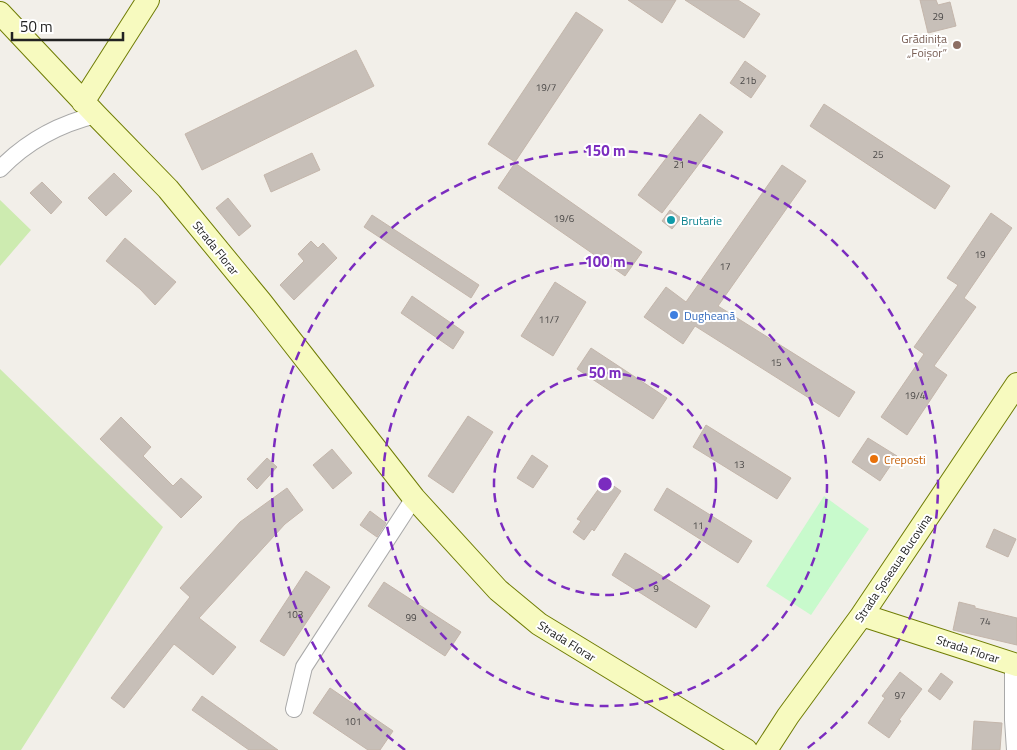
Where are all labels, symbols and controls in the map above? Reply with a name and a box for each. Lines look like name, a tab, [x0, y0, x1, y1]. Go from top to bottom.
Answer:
house number: 29	[932, 9, 944, 24]
scale bar	[12, 10, 124, 42]
text: 50 m	[20, 15, 53, 38]
place label: Grădinița „Foișor”	[901, 29, 947, 62]
marker: Grădinița „Foișor”	[951, 39, 963, 51]
house number: 21b	[740, 73, 756, 88]
house number: 19/7	[536, 80, 556, 95]
text: 150 m	[584, 139, 626, 162]
house number: 25	[872, 147, 884, 162]
house number: 21	[673, 157, 685, 172]
house number: 19/6	[554, 211, 575, 226]
place label: Brutarie	[681, 211, 722, 230]
marker: Brutarie	[665, 214, 677, 226]
street label: Strada Florar	[188, 217, 244, 279]
house number: 19	[974, 247, 986, 262]
text: 100 m	[584, 250, 626, 273]
house number: 17	[719, 259, 731, 274]
place label: Dugheană	[684, 306, 735, 325]
marker: Dugheană	[668, 309, 680, 321]
house number: 11/7	[539, 312, 559, 327]
house number: 15	[770, 355, 782, 370]
text: 50 m	[589, 361, 621, 384]
house number: 19/4	[905, 388, 926, 403]
place label: Creposti	[884, 450, 926, 469]
marker: Creposti	[868, 453, 880, 465]
house number: 13	[733, 457, 745, 472]
centre of rings	[596, 475, 614, 493]
street label: Strada Șoseaua Bucovina	[850, 510, 936, 626]
house number: 11	[692, 518, 704, 533]
house number: 9	[653, 581, 659, 596]
house number: 103	[287, 607, 303, 622]
house number: 99	[405, 610, 417, 625]
house number: 74	[979, 614, 991, 629]
street label: Strada Florar	[534, 616, 600, 666]
street label: Strada Florar	[934, 630, 1002, 668]
house number: 97	[894, 688, 906, 703]
house number: 101	[345, 714, 361, 729]

